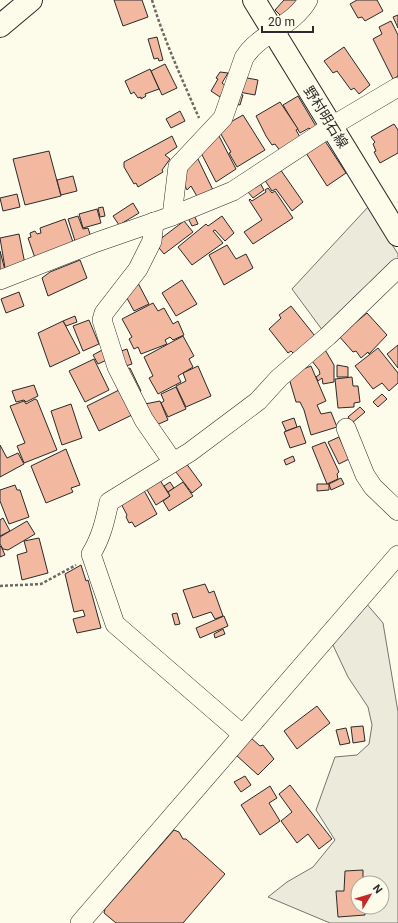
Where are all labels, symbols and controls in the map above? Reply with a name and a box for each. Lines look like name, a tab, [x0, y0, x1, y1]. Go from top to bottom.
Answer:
scale bar	[262, 8, 313, 34]
text: 20 m	[268, 15, 295, 29]
street label: 野村明石線	[301, 83, 351, 151]
north arrow	[350, 875, 390, 915]
text: N	[370, 882, 385, 896]

